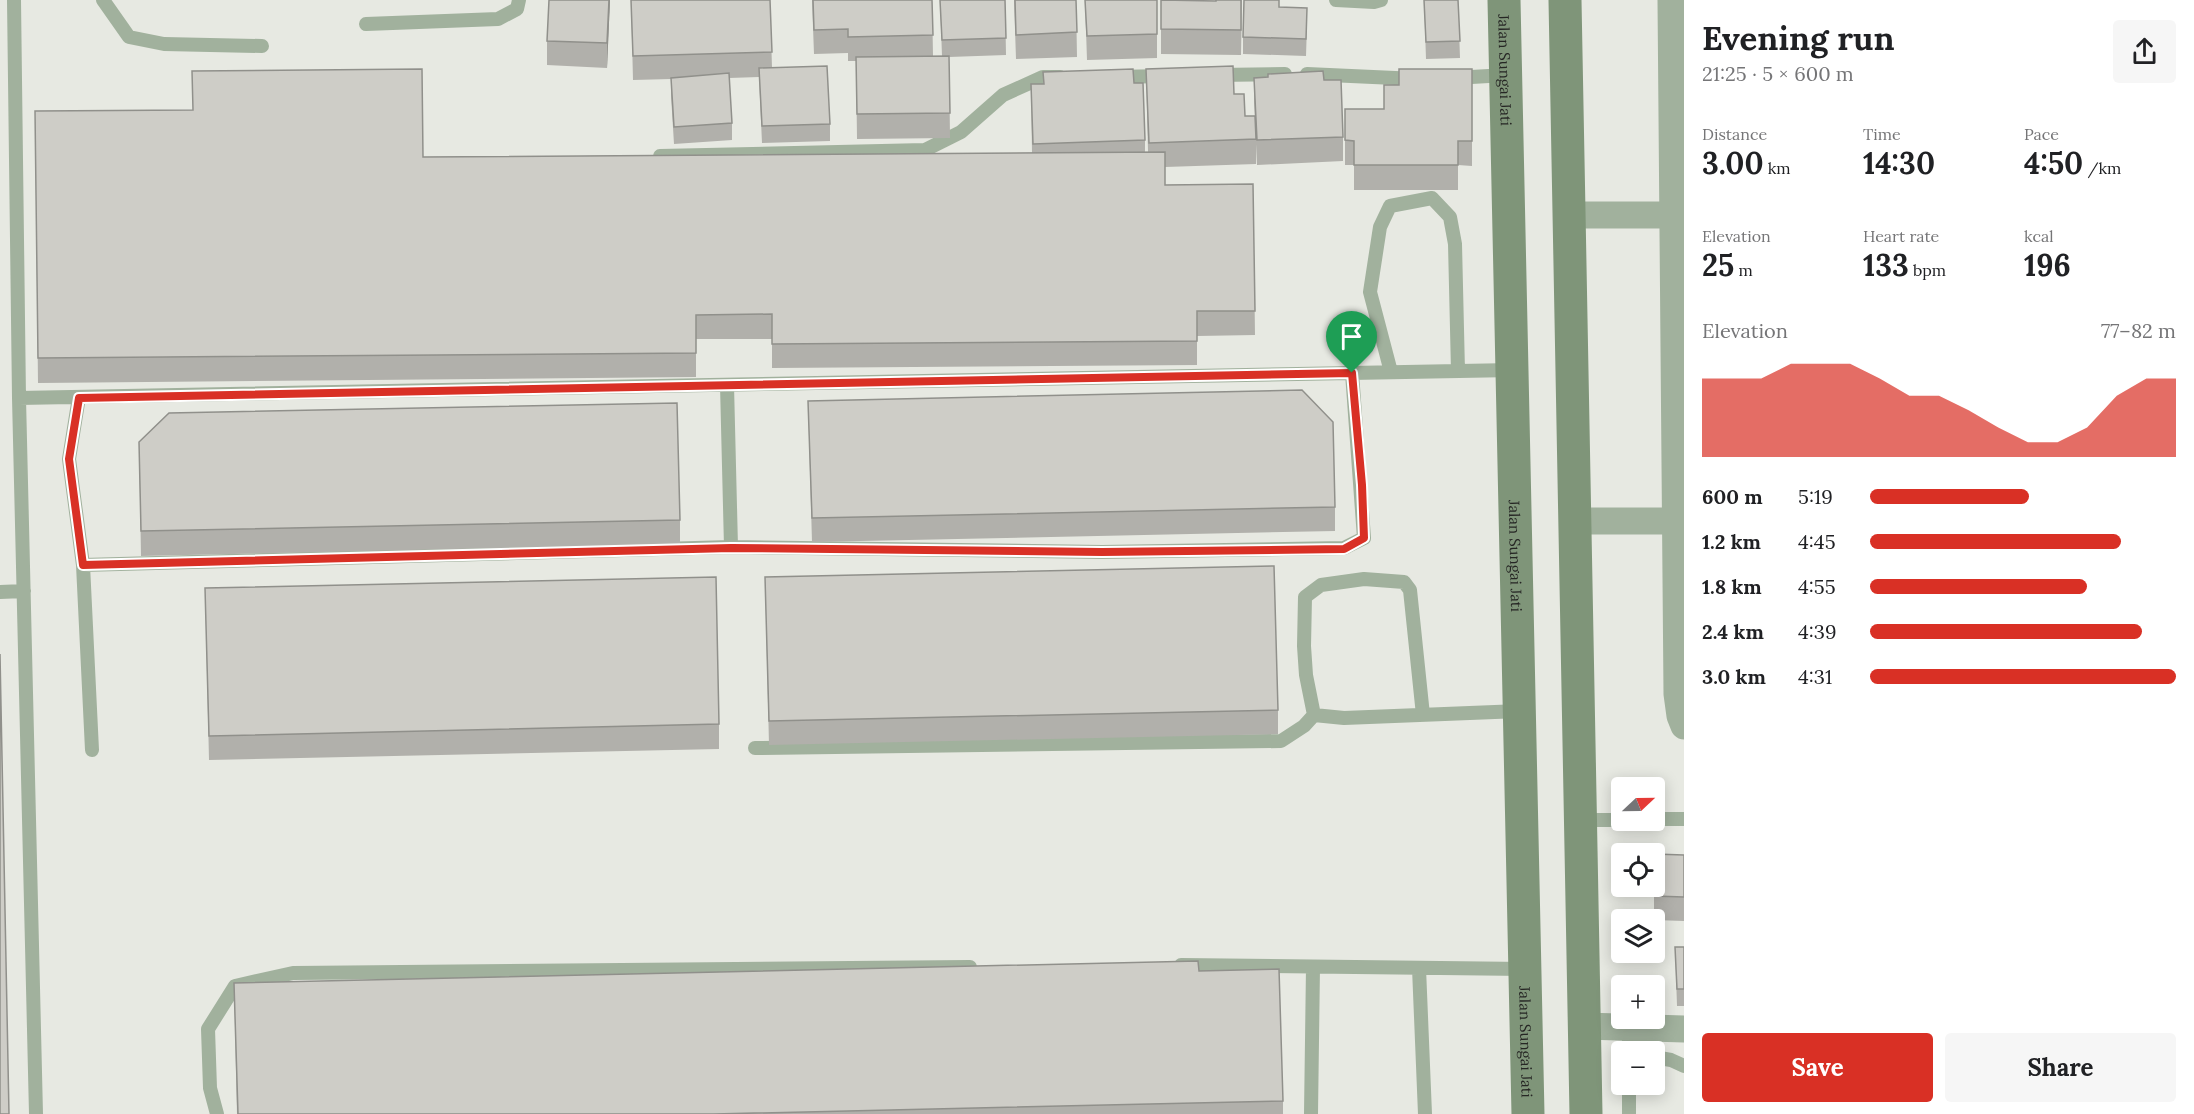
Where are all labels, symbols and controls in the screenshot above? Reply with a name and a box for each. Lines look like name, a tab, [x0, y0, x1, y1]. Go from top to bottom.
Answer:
street label: Jalan Sungai Jati	[1495, 13, 1516, 126]
text: Evening run	[1702, 17, 1894, 59]
button: share	[2113, 20, 2176, 83]
text: 21:25 · 5 × 600 m	[1702, 61, 1854, 86]
text: Distance	[1702, 124, 1767, 144]
text: Time	[1863, 124, 1901, 144]
text: Pace	[2024, 124, 2059, 144]
text: 3.00	[1702, 144, 1764, 182]
text: 14:30	[1863, 144, 1935, 182]
text: 4:50	[2024, 144, 2083, 182]
text: km	[1764, 158, 1791, 178]
text: /km	[2083, 158, 2121, 178]
text: Elevation	[1702, 226, 1771, 246]
text: Heart rate	[1863, 226, 1939, 246]
text: kcal	[2024, 226, 2054, 246]
text: 25	[1702, 246, 1734, 284]
text: 133	[1863, 246, 1909, 284]
text: 196	[2024, 246, 2071, 284]
text: m	[1734, 260, 1753, 280]
text: bpm	[1909, 260, 1946, 280]
pin	[1326, 311, 1377, 373]
text: Elevation	[1702, 318, 1788, 343]
text: 77–82 m	[2101, 318, 2176, 343]
icon: arrive	[1335, 320, 1368, 353]
text: 600 m	[1702, 484, 1763, 509]
text: 5:19	[1798, 484, 1833, 509]
street label: Jalan Sungai Jati	[1505, 499, 1527, 612]
text: 1.2 km	[1702, 529, 1761, 554]
text: 4:45	[1798, 529, 1836, 554]
text: 1.8 km	[1702, 574, 1762, 599]
text: 4:55	[1798, 574, 1836, 599]
text: 2.4 km	[1702, 619, 1764, 644]
text: 4:39	[1798, 619, 1837, 644]
text: 3.0 km	[1702, 664, 1766, 689]
text: 4:31	[1798, 664, 1832, 689]
north arrow	[1611, 777, 1665, 831]
map controls	[1611, 777, 1665, 1095]
button: locate	[1611, 843, 1665, 897]
button: layers	[1611, 909, 1665, 963]
button: +	[1611, 975, 1665, 1029]
street label: Jalan Sungai Jati	[1516, 985, 1537, 1098]
button: Save	[1702, 1033, 1933, 1102]
button: Share	[1945, 1033, 2176, 1102]
button: −	[1611, 1041, 1665, 1095]

